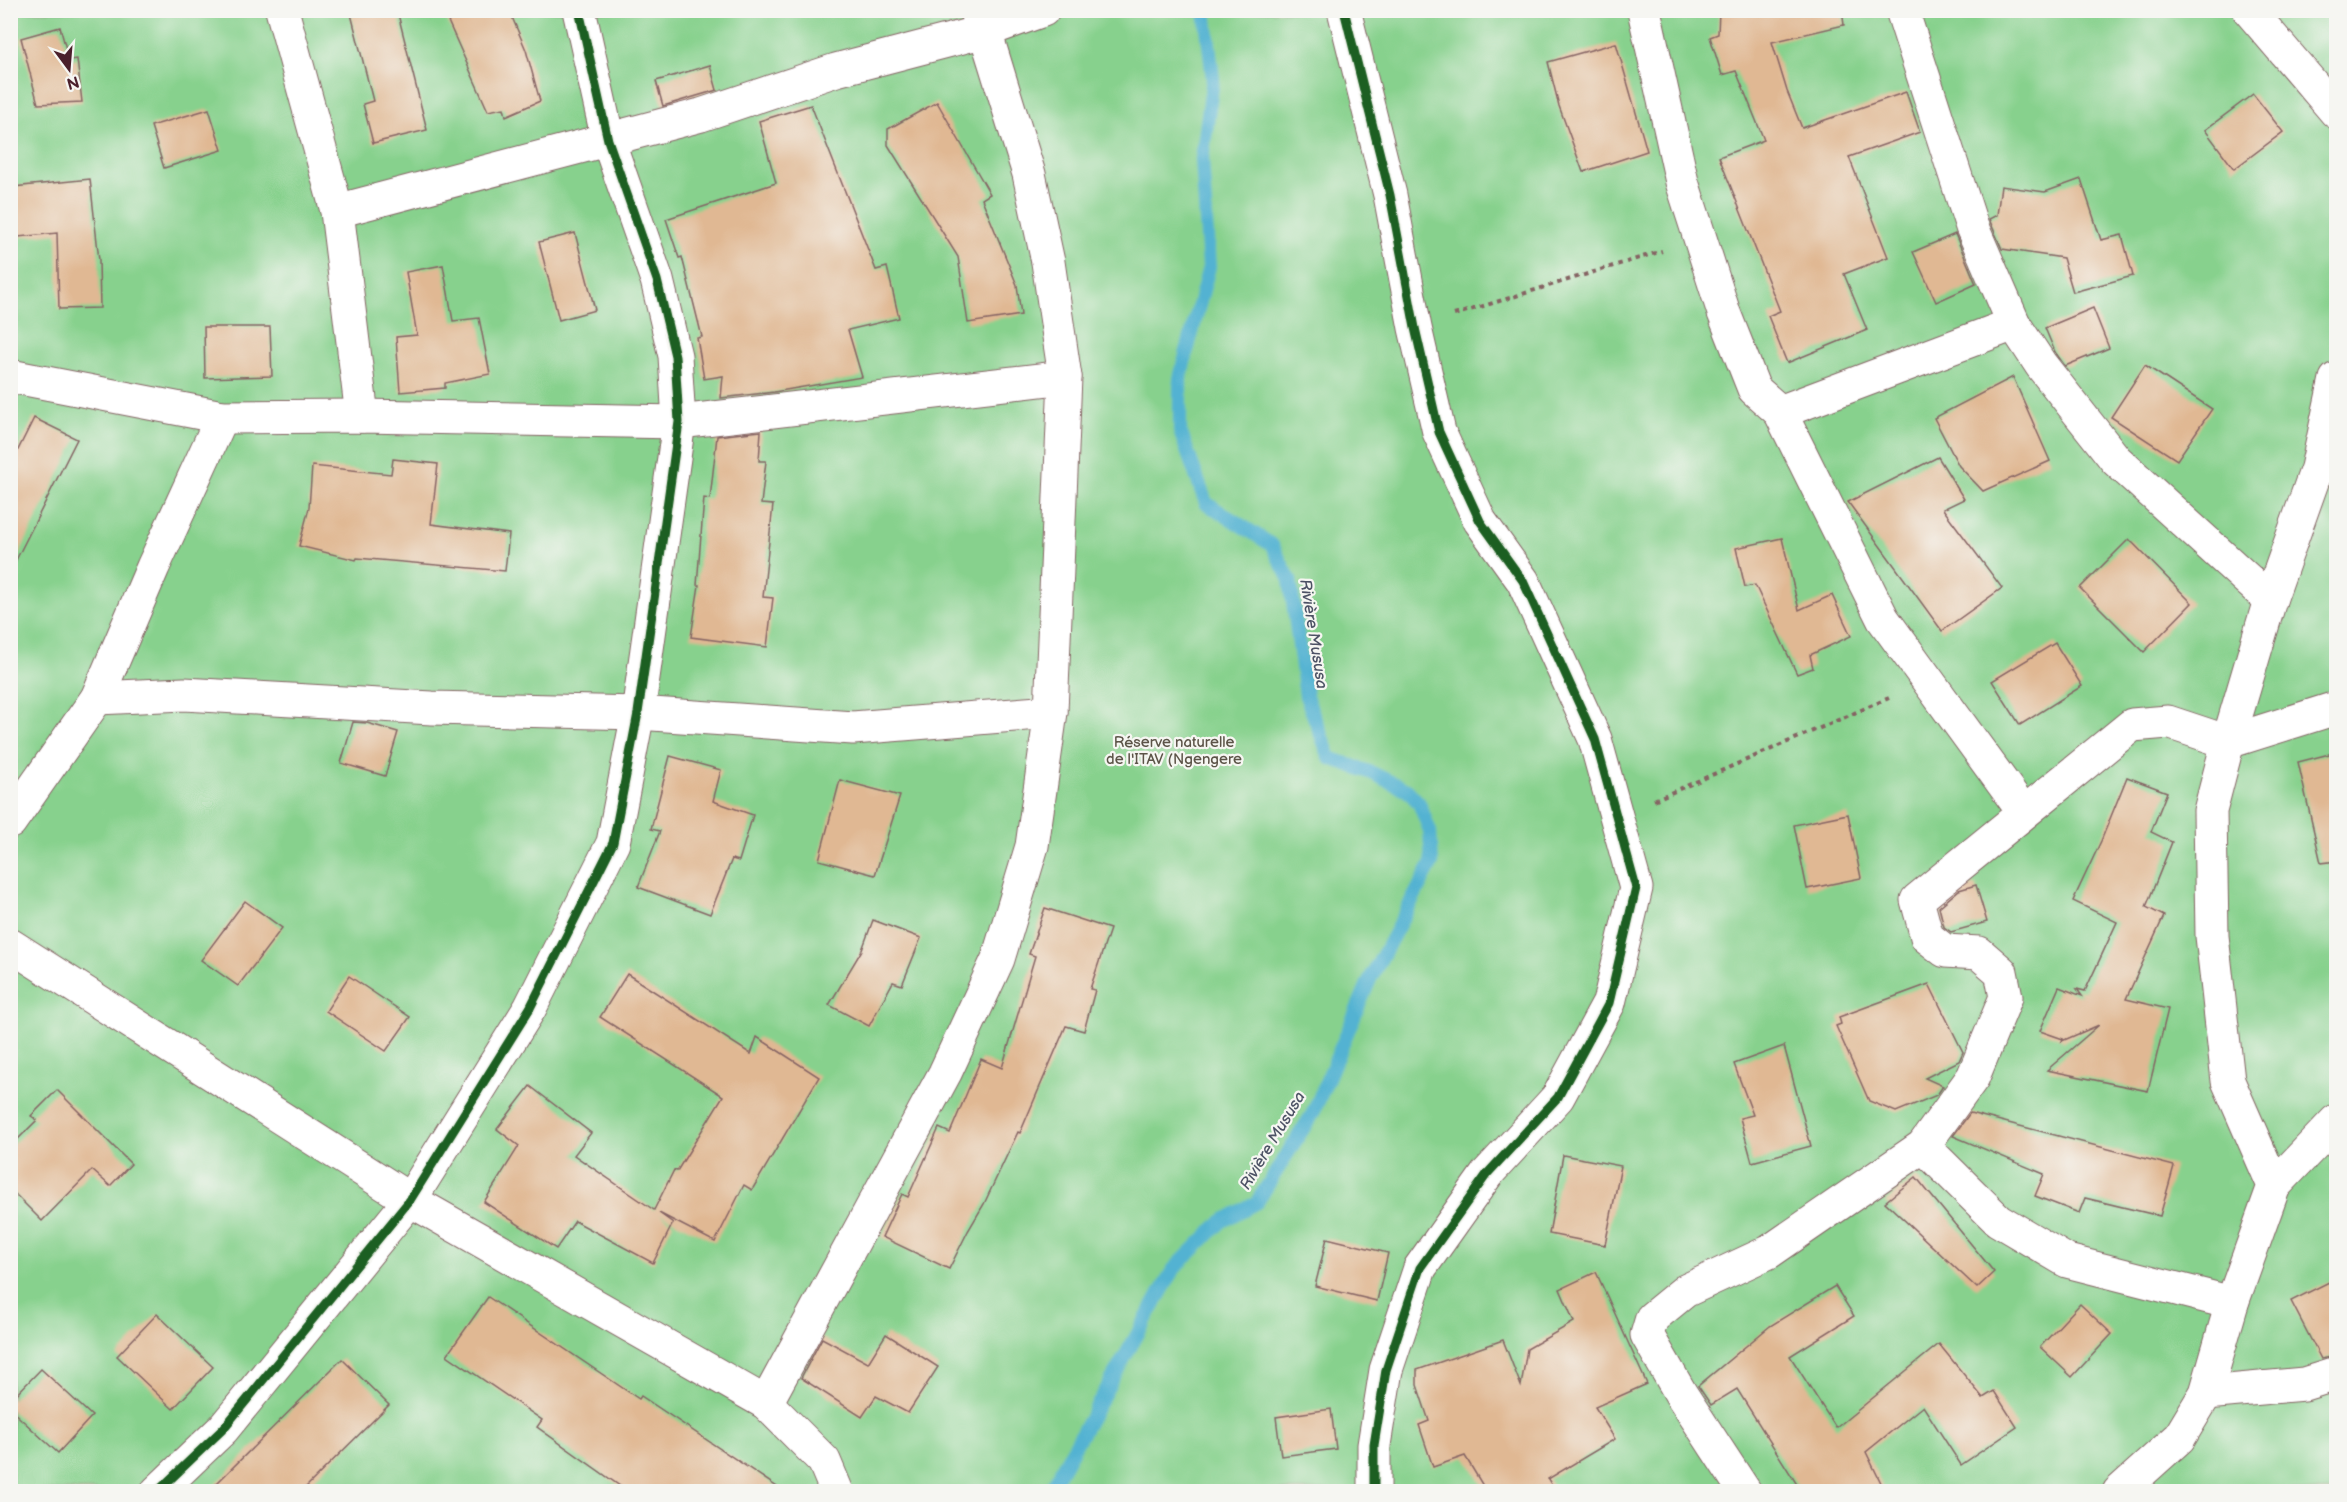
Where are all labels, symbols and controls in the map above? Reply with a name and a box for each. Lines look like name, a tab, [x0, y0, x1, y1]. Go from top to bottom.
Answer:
north arrow	[39, 39, 99, 99]
text: N	[64, 71, 81, 93]
water label: Rivière Mususa	[1295, 578, 1331, 690]
park label: Réserve naturelle de l'ITAV (Ngengere	[1106, 733, 1242, 769]
water label: Rivière Mususa	[1236, 1089, 1310, 1193]

